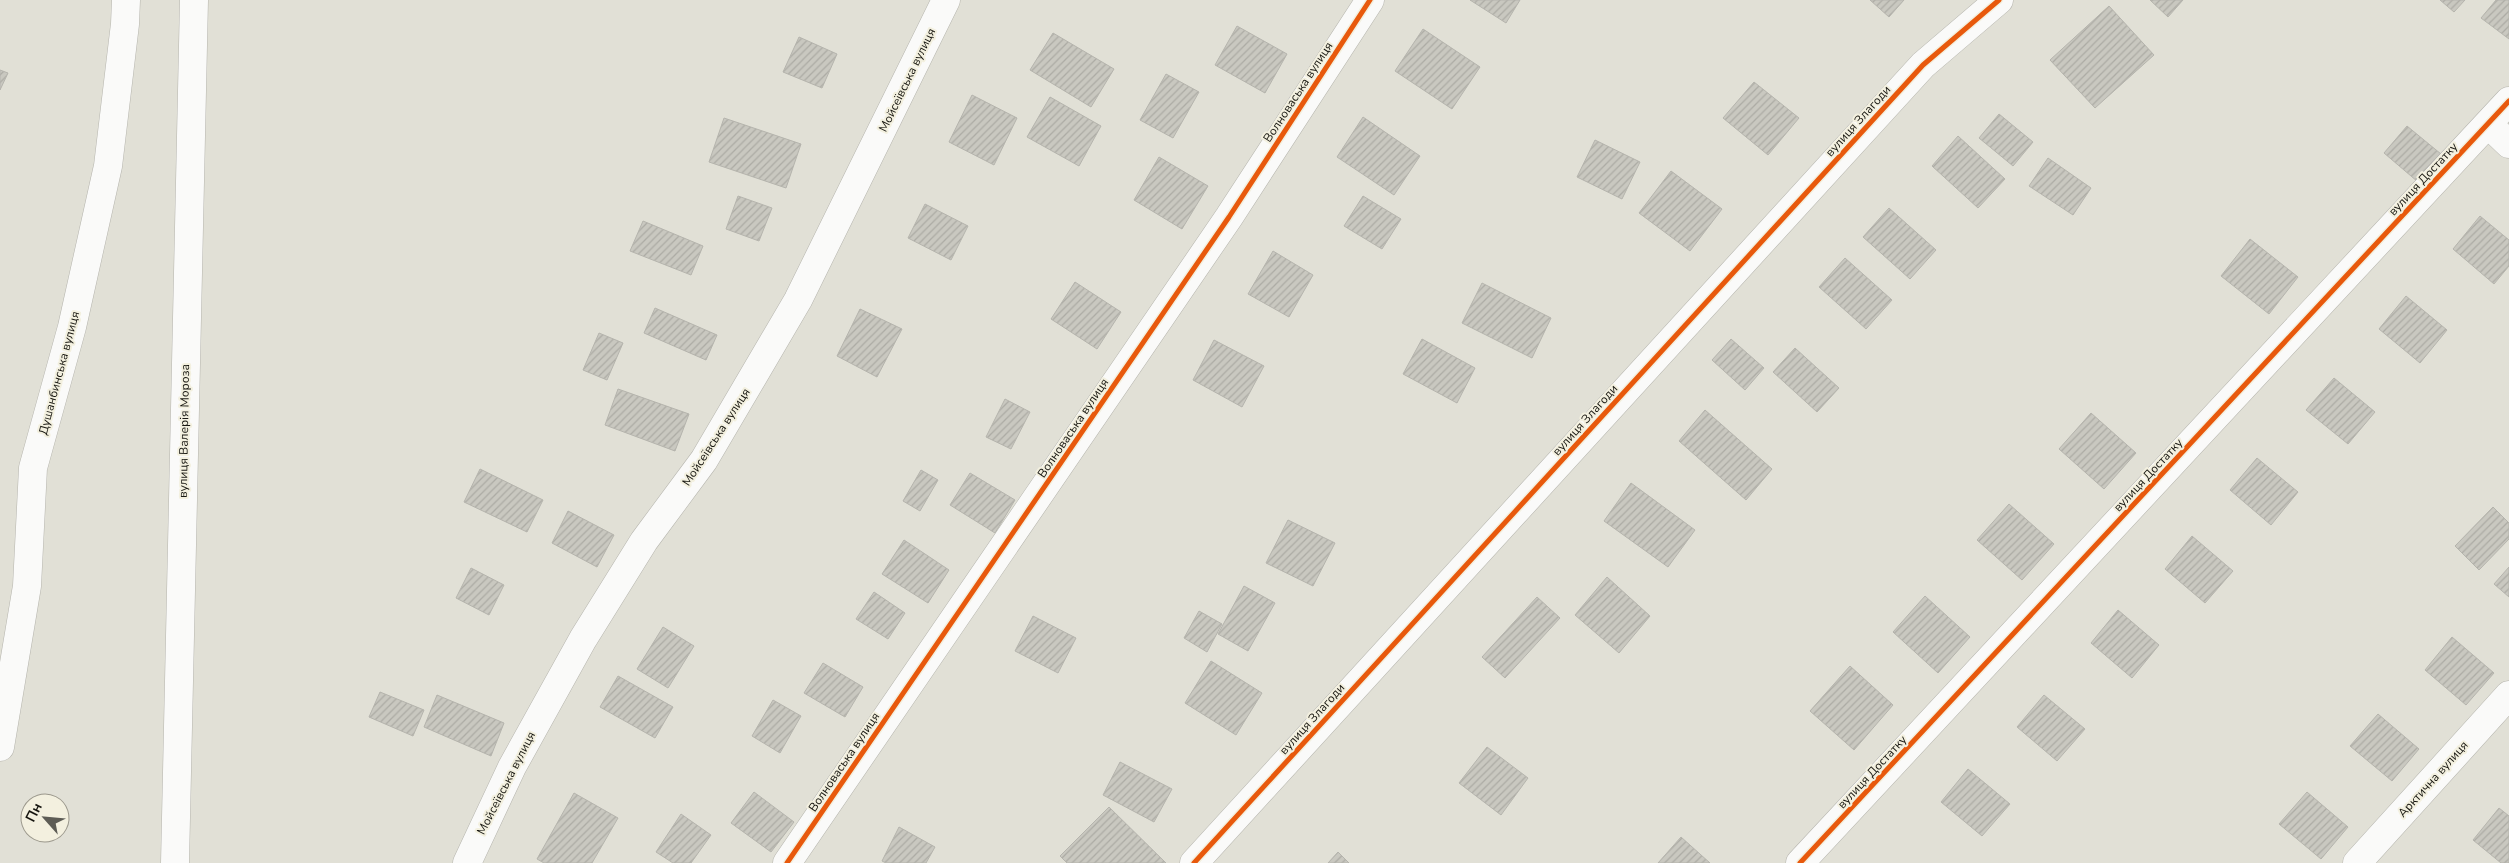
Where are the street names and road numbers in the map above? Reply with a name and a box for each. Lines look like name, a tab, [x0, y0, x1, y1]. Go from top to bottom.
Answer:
street label: Мойсеївська вулиця	[875, 25, 939, 135]
street label: Волноваська вулиця	[1260, 39, 1336, 145]
street label: вулиця Злагоди	[1822, 82, 1894, 160]
street label: вулиця Достатку	[2385, 138, 2462, 219]
street label: Душанбинська вулиця	[35, 309, 83, 437]
street label: вулиця Валерія Мороза	[175, 364, 193, 498]
street label: Волноваська вулиця	[1034, 375, 1112, 481]
street label: вулиця Злагоди	[1549, 381, 1621, 459]
street label: Мойсеївська вулиця	[678, 385, 754, 489]
street label: вулиця Достатку	[2110, 434, 2187, 515]
street label: вулиця Злагоди	[1276, 680, 1348, 758]
street label: Волноваська вулиця	[805, 709, 883, 815]
street label: Мойсеївська вулиця	[473, 729, 539, 837]
street label: вулиця Достатку	[1834, 731, 1911, 812]
street label: Арктична вулиця	[2394, 737, 2472, 821]

